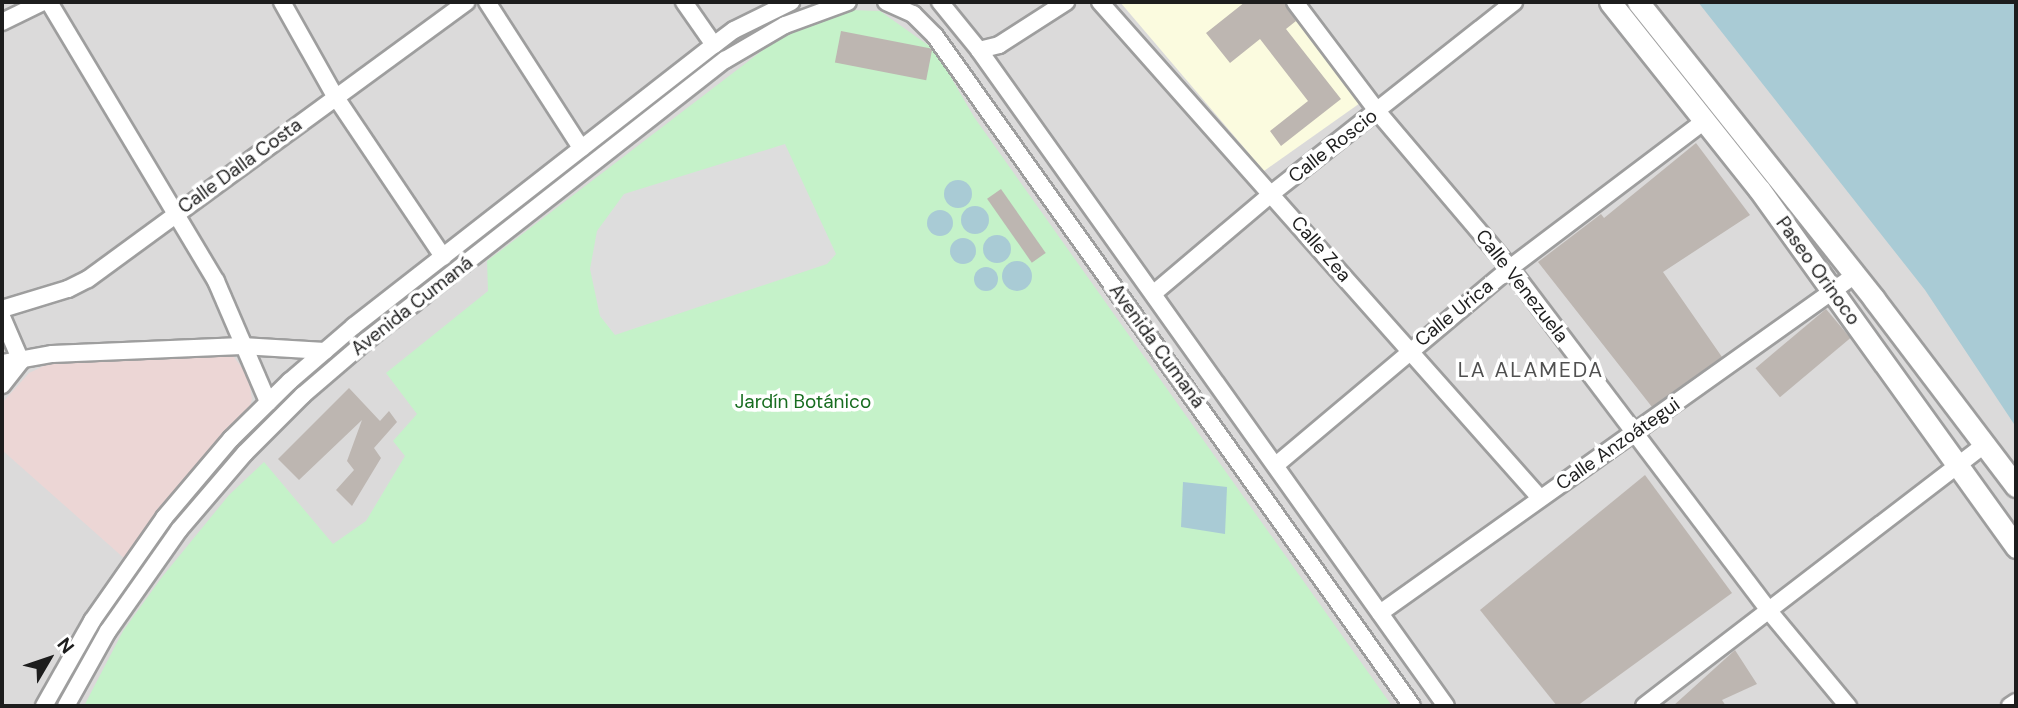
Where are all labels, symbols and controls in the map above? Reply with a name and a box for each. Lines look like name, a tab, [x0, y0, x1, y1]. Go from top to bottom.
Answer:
street label: Calle Roscio	[1284, 104, 1382, 188]
street label: Calle Dalla Costa	[174, 113, 306, 219]
street label: Calle Zea	[1286, 211, 1356, 287]
street label: Paseo Orinoco	[1771, 212, 1865, 330]
street label: Calle Venezuela	[1471, 225, 1573, 347]
street label: Avenida Cumaná	[347, 252, 477, 360]
street label: Calle Urica	[1410, 275, 1498, 351]
street label: Avenida Cumaná	[1104, 280, 1210, 412]
district label: LA ALAMEDA	[1459, 357, 1603, 383]
park label: Jardín Botánico	[735, 391, 871, 413]
street label: Calle Anzoátegui	[1552, 393, 1684, 495]
north arrow	[14, 624, 84, 694]
text: N	[52, 632, 80, 659]

